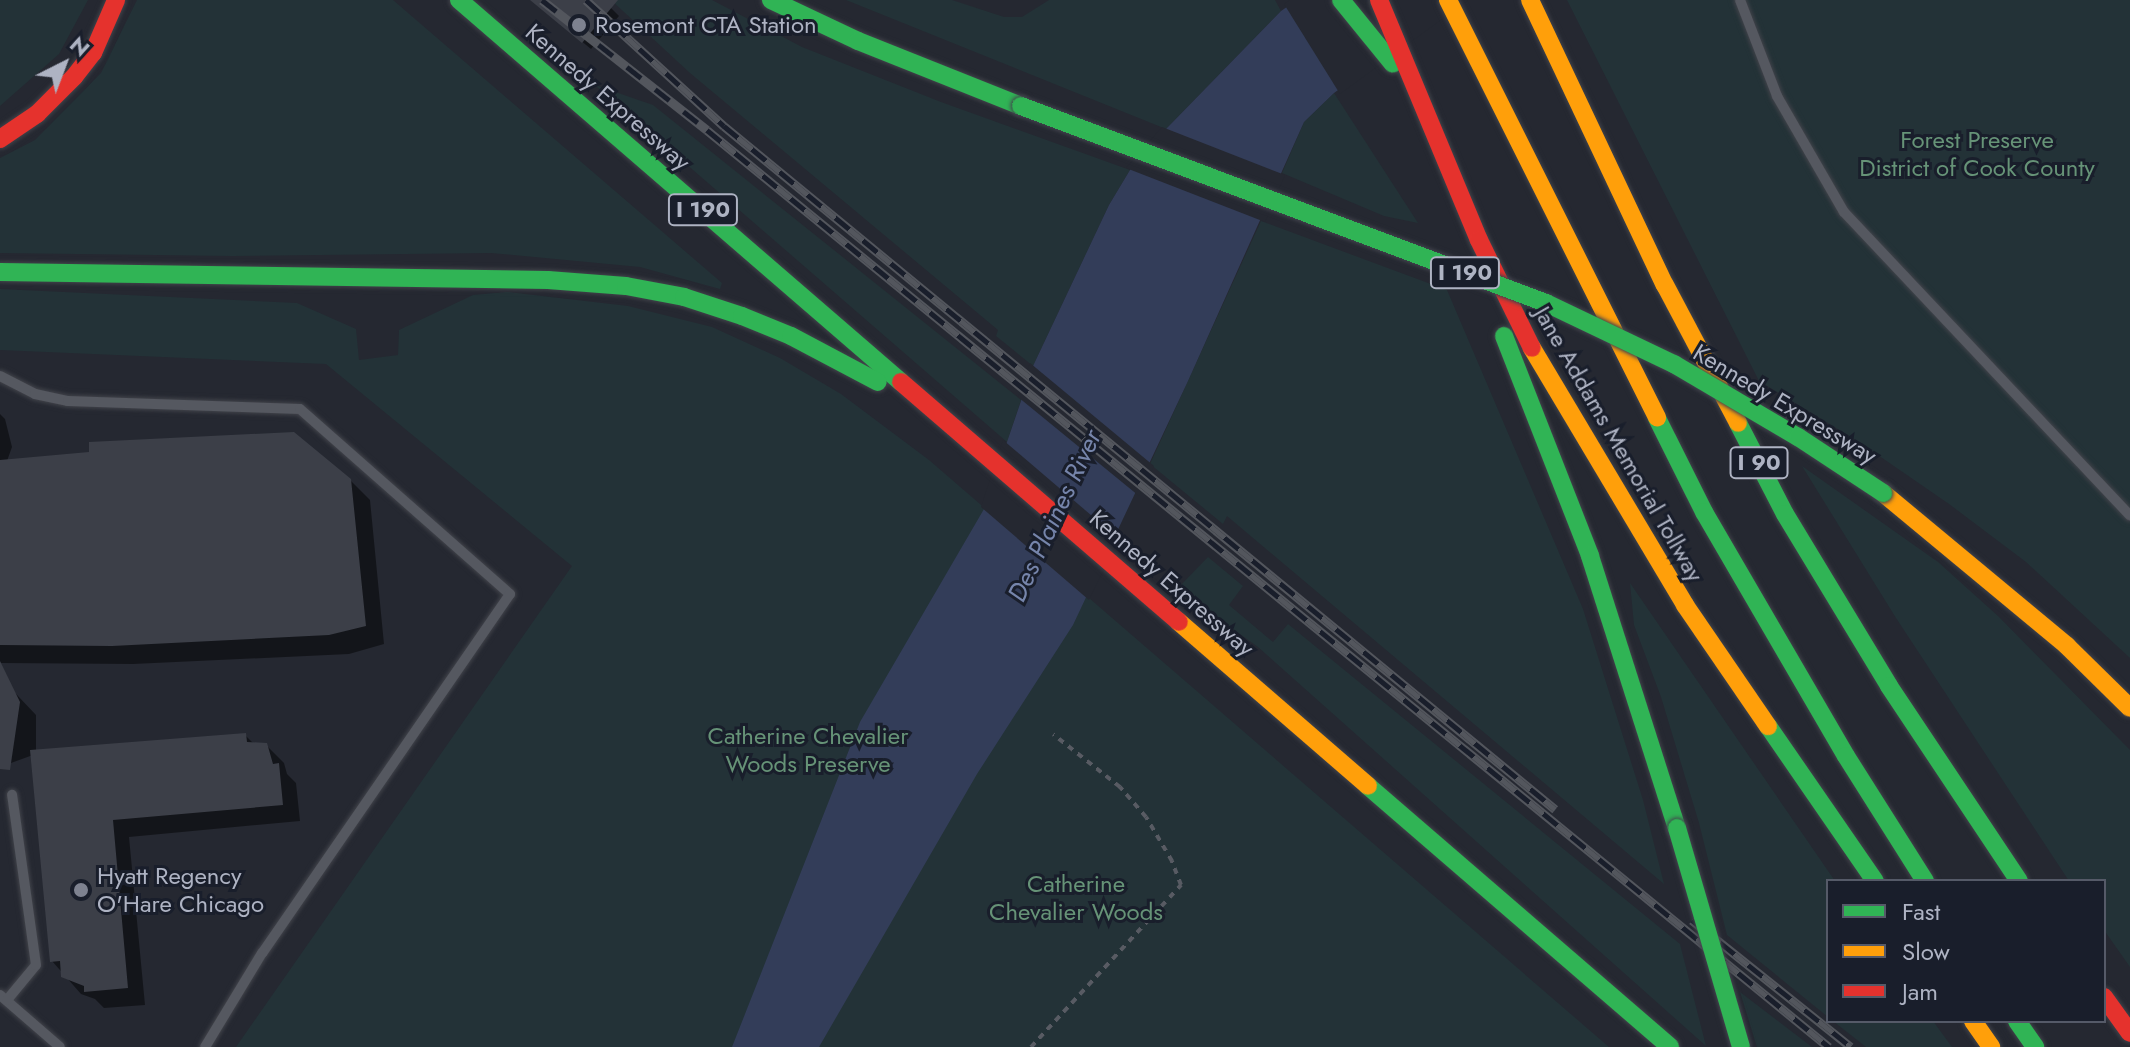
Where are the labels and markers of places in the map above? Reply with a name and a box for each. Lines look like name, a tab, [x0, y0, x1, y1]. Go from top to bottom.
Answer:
place label: Rosemont CTA Station	[595, 11, 817, 39]
marker: Rosemont CTA Station	[570, 16, 588, 34]
place label: Hyatt Regency O'Hare Chicago	[97, 862, 264, 918]
marker: Hyatt Regency O'Hare Chicago	[72, 881, 90, 899]

